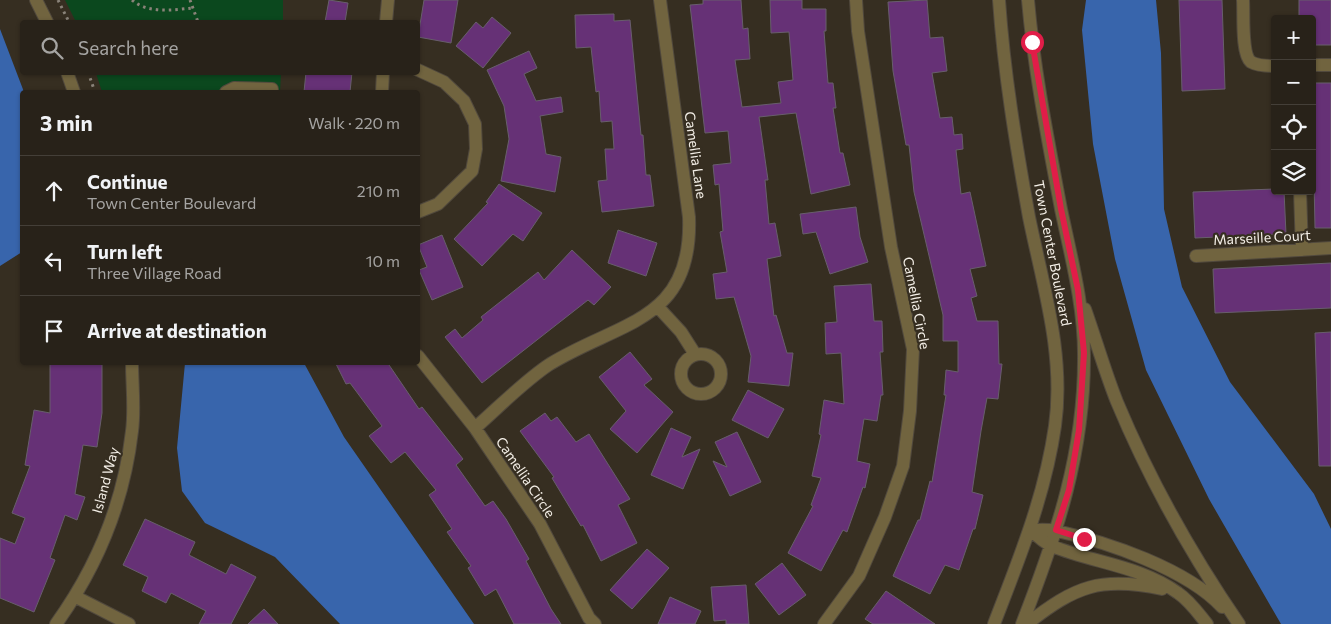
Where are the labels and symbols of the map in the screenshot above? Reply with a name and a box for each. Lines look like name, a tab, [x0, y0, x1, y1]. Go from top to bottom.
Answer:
route start	[1021, 31, 1044, 54]
street label: Camellia Lane	[681, 110, 711, 200]
street label: Town Center Boulevard	[1031, 179, 1075, 327]
street label: Marseille Court	[1213, 226, 1311, 248]
street label: Camellia Circle	[900, 255, 934, 351]
street label: Camellia Circle	[493, 433, 559, 521]
street label: Island Way	[88, 445, 122, 515]
route end	[1073, 528, 1096, 551]

